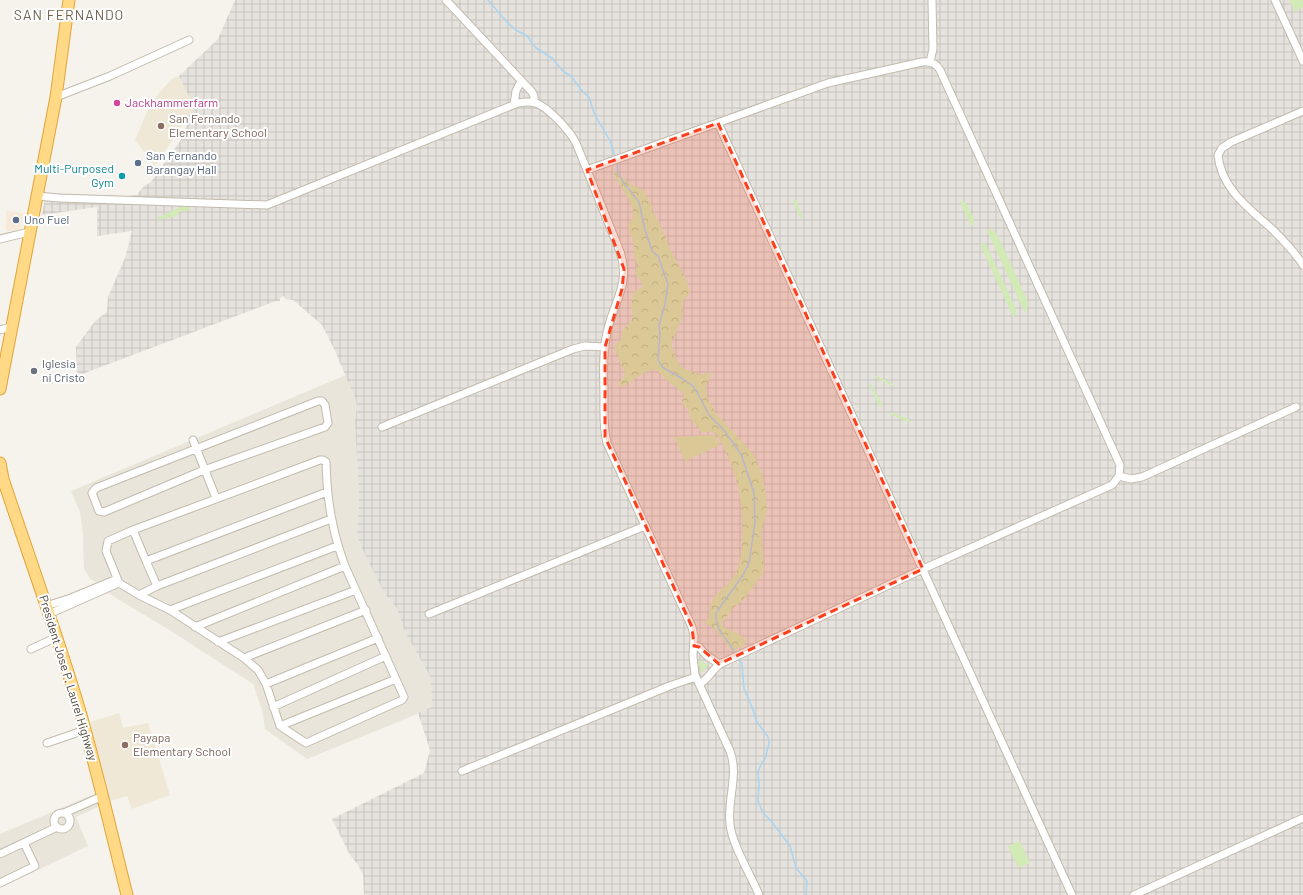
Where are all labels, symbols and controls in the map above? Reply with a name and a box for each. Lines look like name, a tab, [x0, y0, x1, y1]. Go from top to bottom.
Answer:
district label: SAN FERNANDO	[14, 6, 124, 23]
place label: Jackhammerfarm	[125, 95, 218, 109]
marker: Jackhammerfarm	[112, 98, 122, 108]
place label: San Fernando Elementary School	[169, 111, 267, 139]
marker: San Fernando Elementary School	[156, 121, 166, 131]
place label: San Fernando Barangay Hall	[146, 148, 217, 176]
marker: San Fernando Barangay Hall	[133, 158, 143, 168]
place label: Multi-Purposed Gym	[34, 161, 114, 189]
marker: Multi-Purposed Gym	[117, 171, 127, 181]
place label: Uno Fuel	[24, 212, 69, 226]
marker: Uno Fuel	[11, 215, 21, 225]
place label: Iglesia ni Cristo	[42, 356, 85, 384]
marker: Iglesia ni Cristo	[29, 366, 39, 376]
street label: President Jose P. Laurel Highway	[37, 593, 101, 763]
place label: Payapa Elementary School	[133, 730, 231, 758]
marker: Payapa Elementary School	[120, 740, 130, 750]

